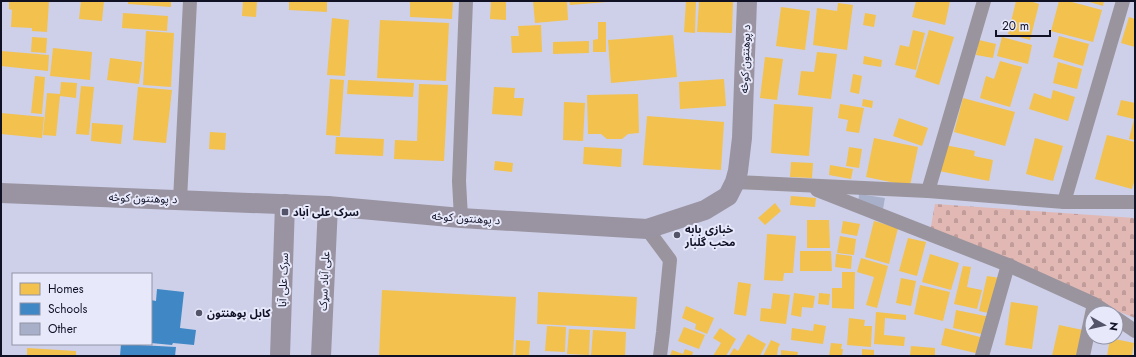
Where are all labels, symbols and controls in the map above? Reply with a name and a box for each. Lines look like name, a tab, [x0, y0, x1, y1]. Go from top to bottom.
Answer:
scale bar	[996, 12, 1050, 38]
text: 20 m	[1002, 17, 1029, 35]
street label: د پوهنتون کوڅه	[736, 24, 754, 94]
street label: د پوهنتون کوڅه	[108, 189, 178, 207]
place label: سرک علی آباد	[293, 204, 359, 220]
marker: سرک علی آباد	[280, 207, 290, 217]
street label: د پوهنتون کوڅه	[431, 208, 501, 228]
place label: خبازی بابه محب گلبار	[684, 221, 735, 250]
marker: خبازی بابه محب گلبار	[672, 230, 682, 240]
street label: علی آباد سړک	[314, 250, 334, 311]
street label: سرک علی آبا	[274, 252, 292, 307]
legend	[12, 273, 152, 345]
text: Homes	[48, 280, 84, 298]
text: Schools	[48, 300, 87, 318]
place label: کابل پوهنتون	[207, 305, 271, 321]
north arrow	[1084, 305, 1124, 345]
marker: کابل پوهنتون	[194, 308, 204, 318]
text: Other	[48, 320, 78, 338]
text: N	[1105, 321, 1122, 332]

